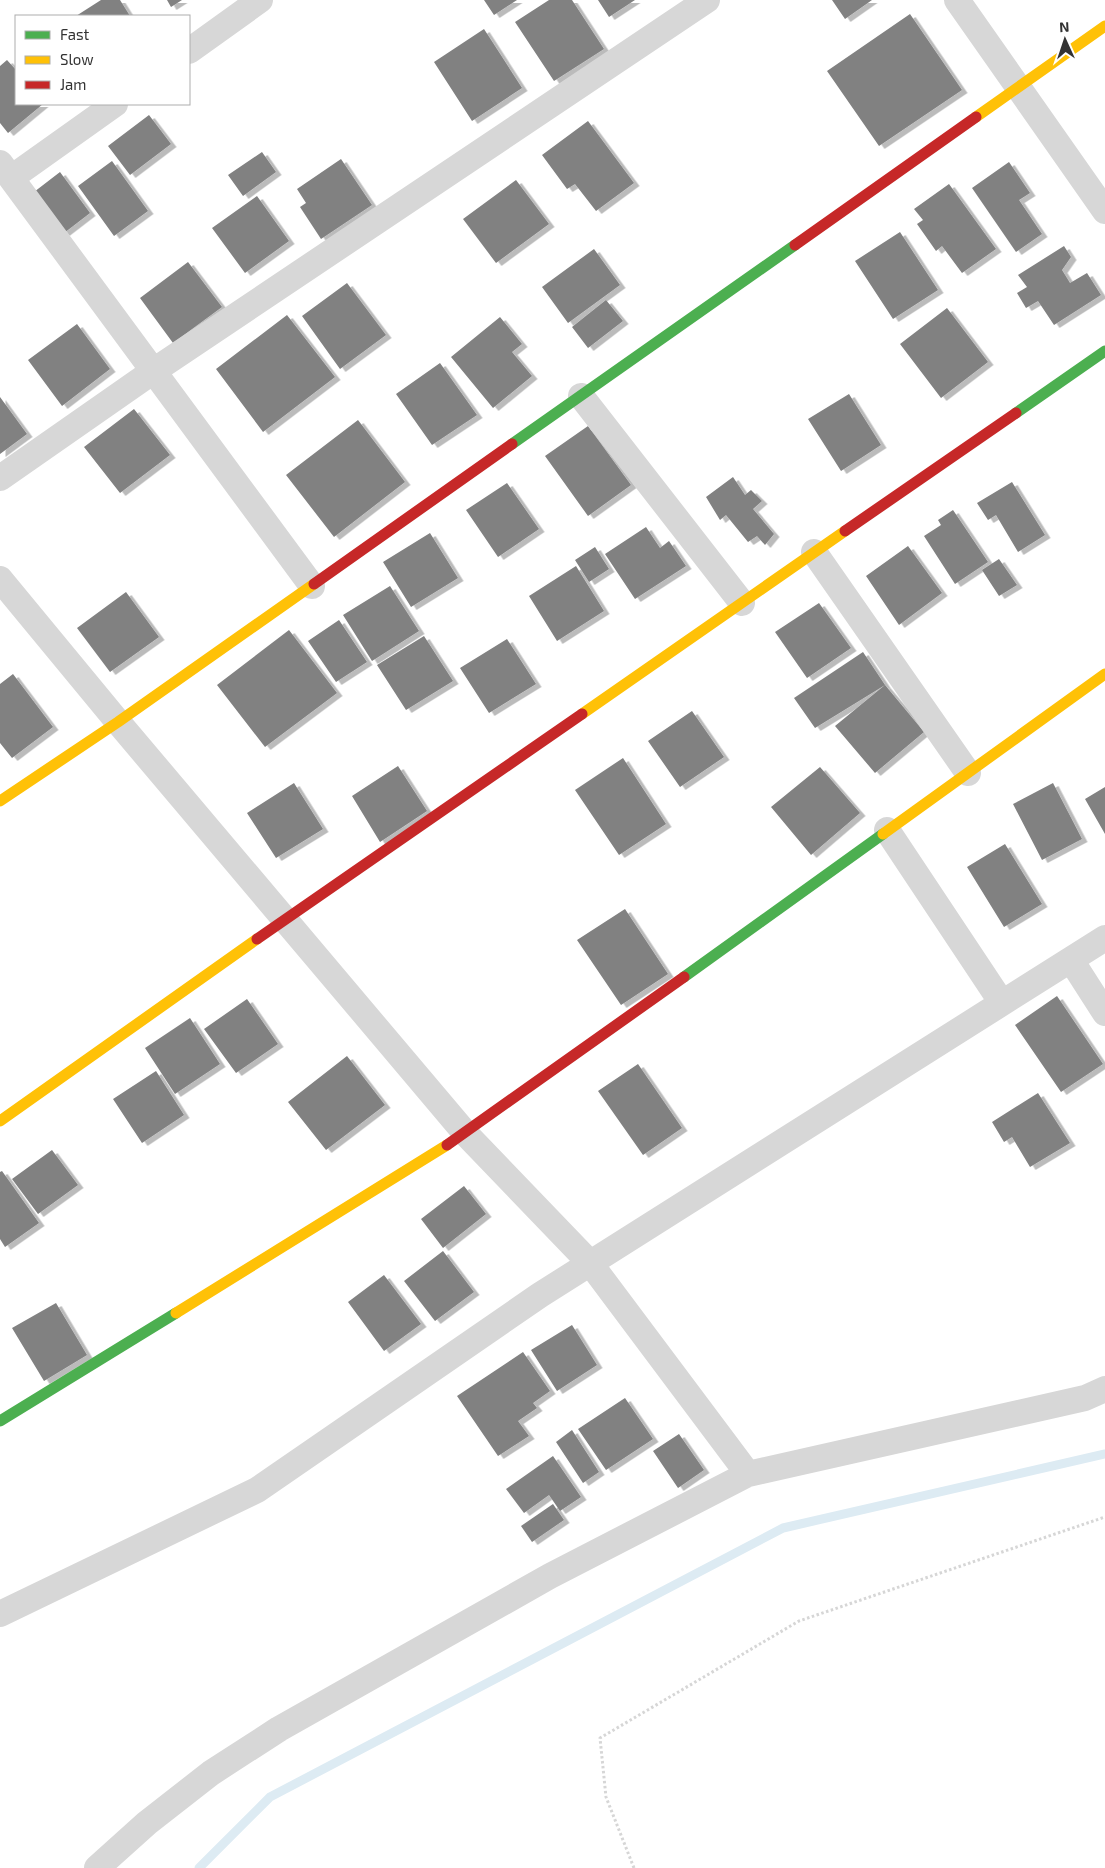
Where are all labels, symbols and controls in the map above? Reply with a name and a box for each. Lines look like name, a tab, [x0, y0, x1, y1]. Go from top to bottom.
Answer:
legend	[15, 15, 190, 105]
north arrow	[1040, 15, 1090, 65]
text: N	[1059, 18, 1070, 35]
text: Fast	[60, 25, 90, 43]
text: Slow	[60, 50, 94, 68]
text: Jam	[60, 75, 86, 93]

